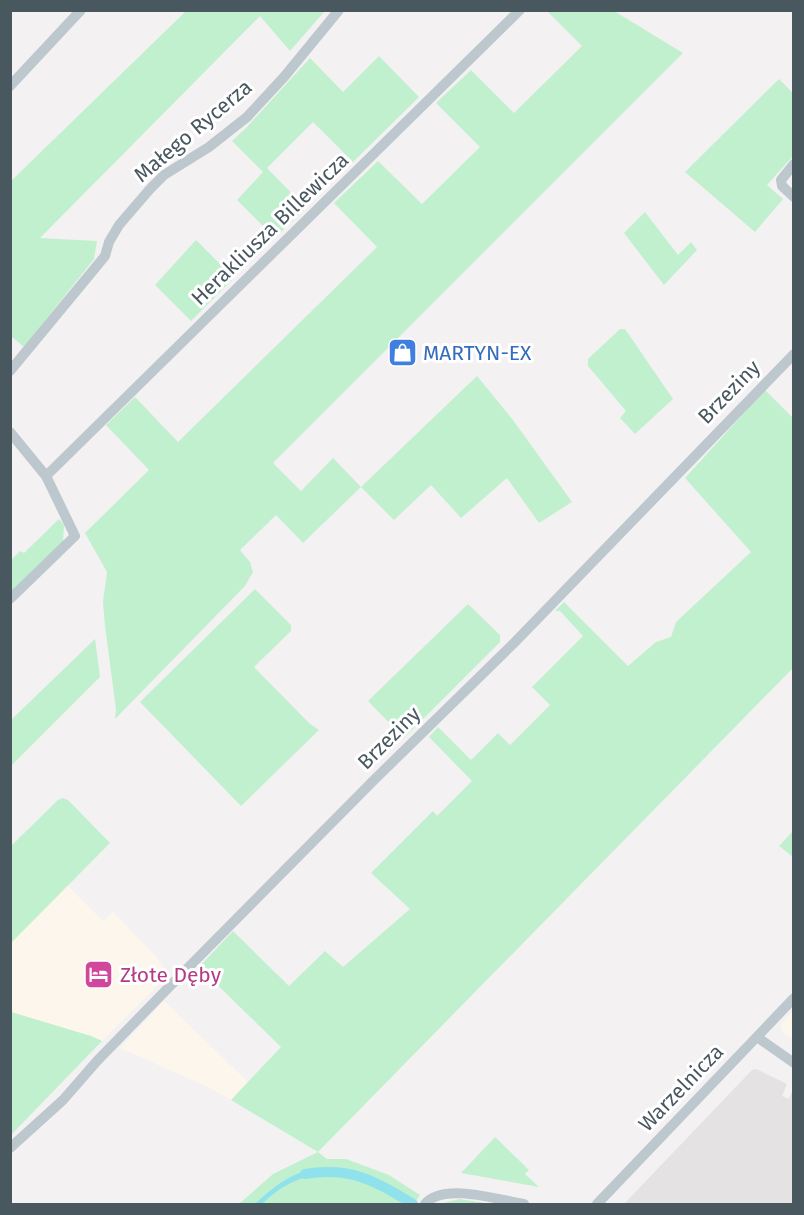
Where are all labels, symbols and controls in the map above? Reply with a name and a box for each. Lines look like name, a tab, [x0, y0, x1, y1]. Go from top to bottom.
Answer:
street label: Małego Rycerza	[129, 74, 257, 188]
street label: Herakliusza Billewicza	[186, 147, 354, 311]
shop icon: MARTYN-EX	[386, 337, 418, 369]
place label: MARTYN-EX	[423, 340, 532, 366]
street label: Brzeziny	[692, 354, 766, 429]
street label: Brzeziny	[352, 701, 426, 775]
hotel icon: Złote Dęby	[83, 959, 115, 991]
place label: Złote Dęby	[120, 962, 222, 988]
street label: Warzelnicza	[633, 1039, 729, 1137]

